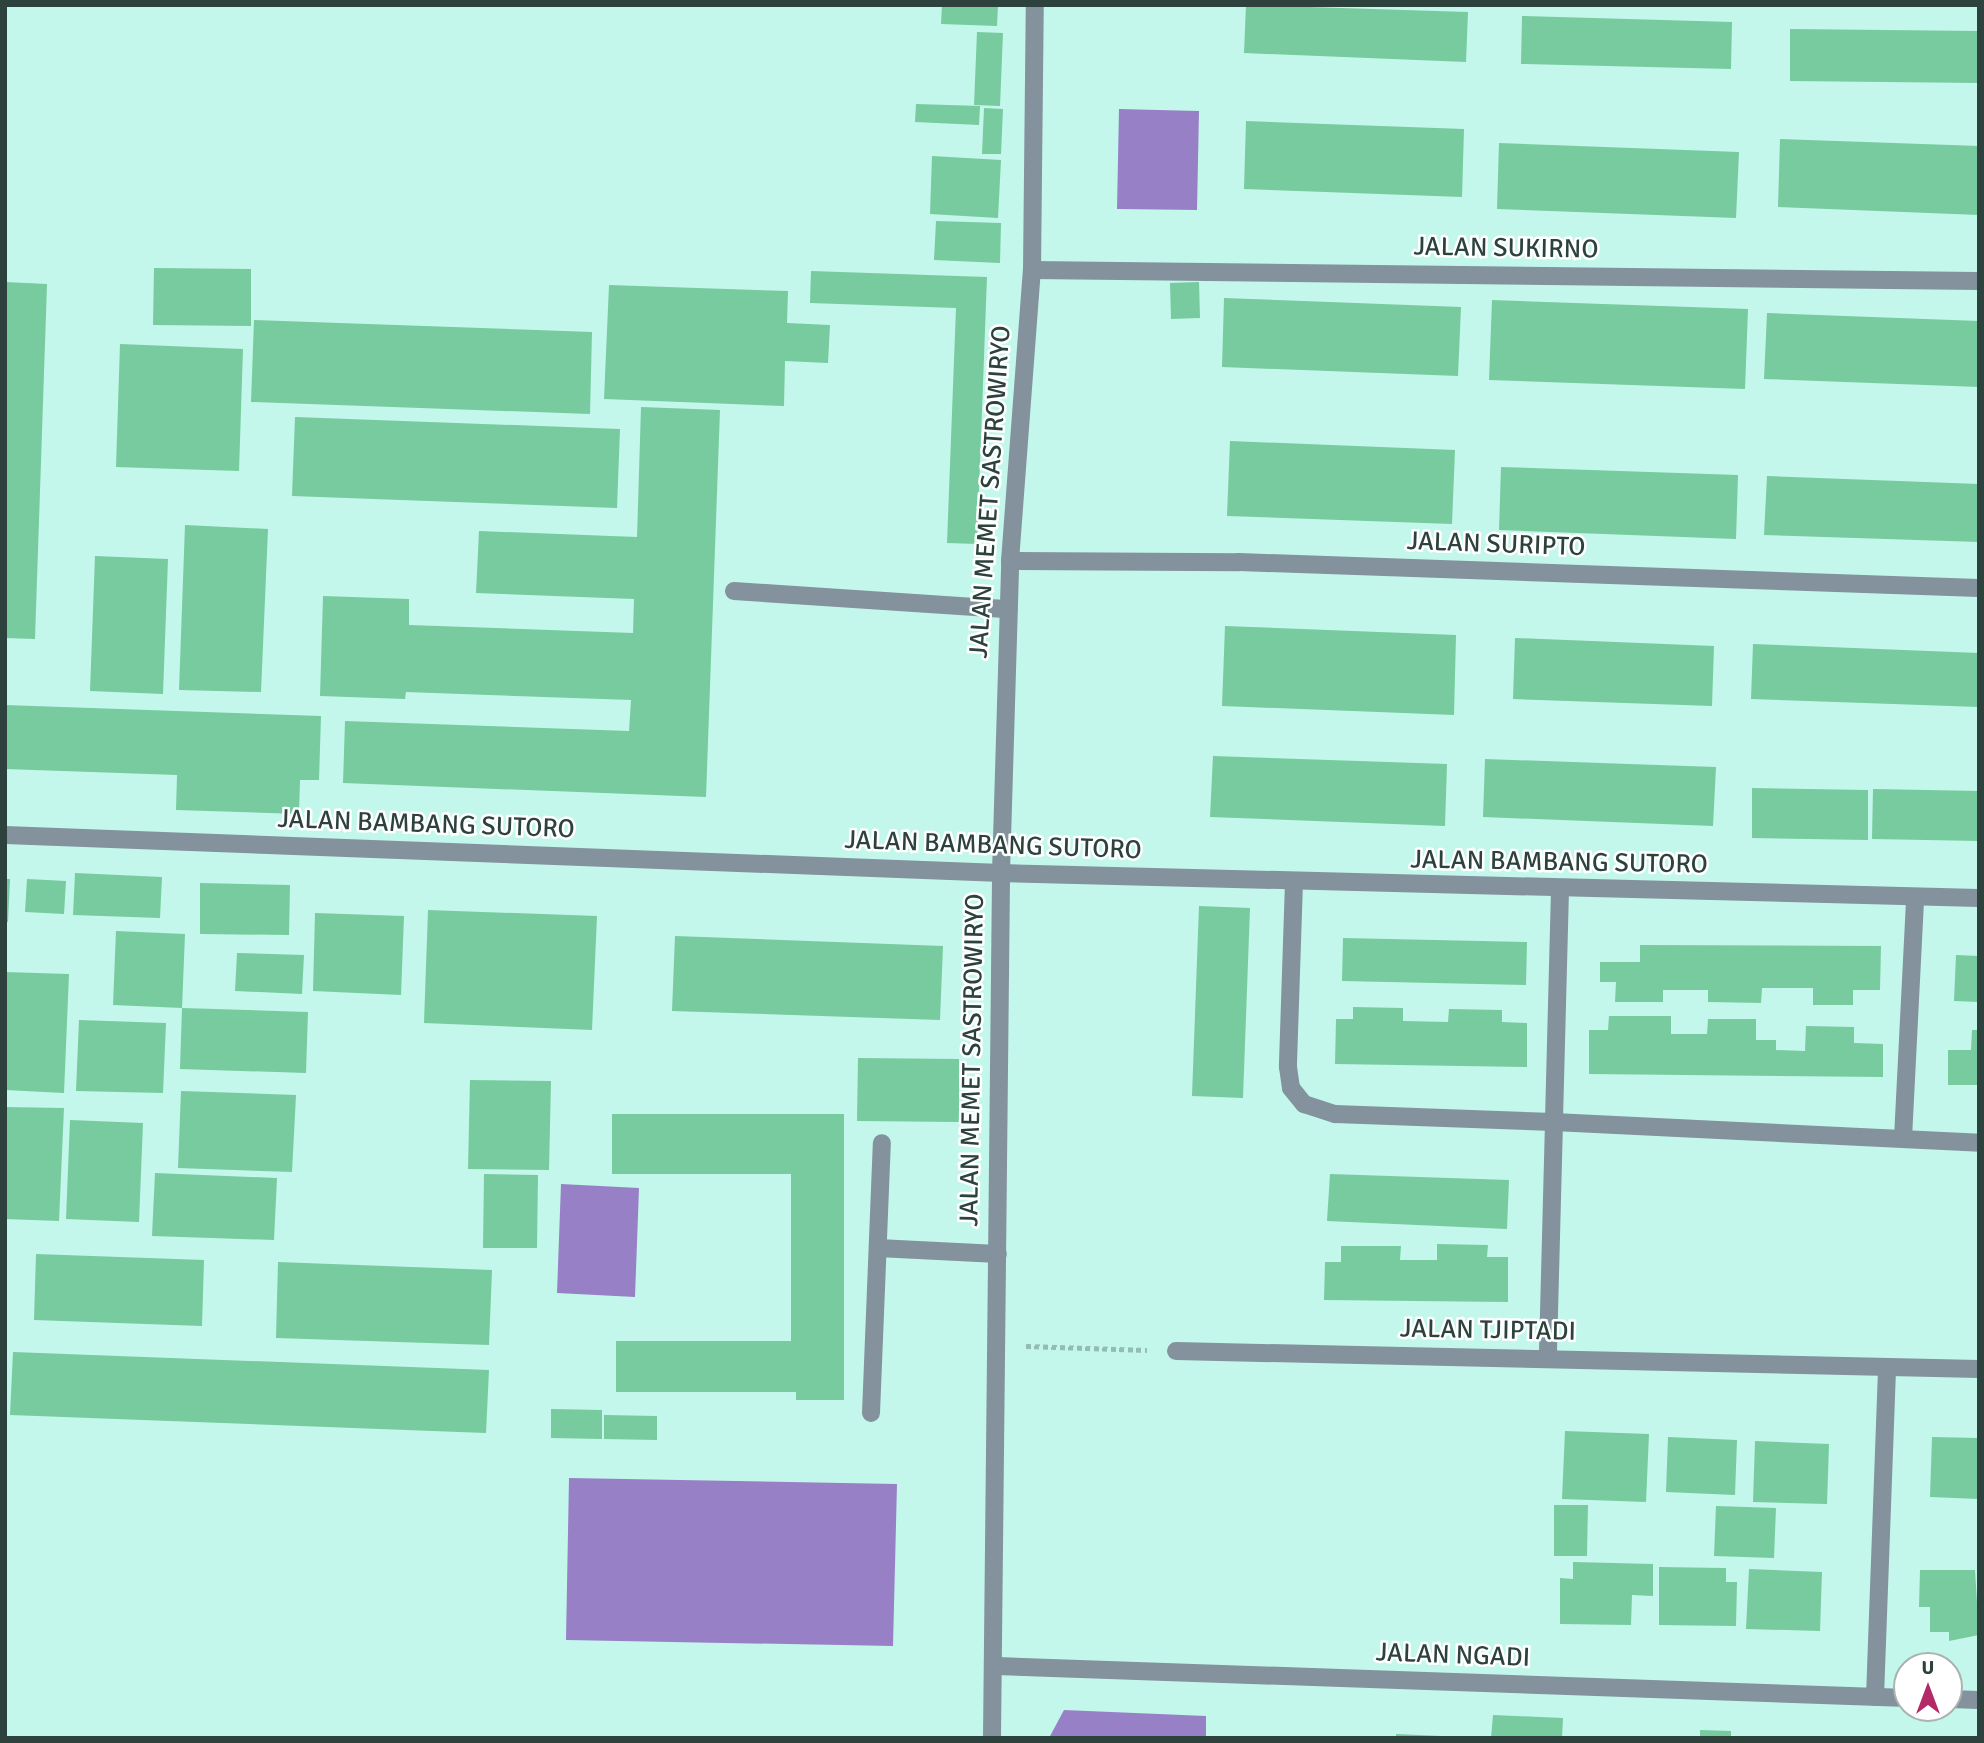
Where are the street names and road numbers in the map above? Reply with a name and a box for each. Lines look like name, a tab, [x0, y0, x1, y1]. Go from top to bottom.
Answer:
street label: JALAN SUKIRNO	[1413, 232, 1599, 266]
street label: JALAN MEMET SASTROWIRYO	[964, 325, 1018, 659]
street label: JALAN SURIPTO	[1406, 526, 1586, 564]
street label: JALAN BAMBANG SUTORO	[277, 804, 575, 846]
street label: JALAN BAMBANG SUTORO	[844, 825, 1142, 867]
street label: JALAN BAMBANG SUTORO	[1410, 845, 1708, 881]
street label: JALAN MEMET SASTROWIRYO	[954, 893, 992, 1227]
street label: JALAN TJIPTADI	[1400, 1314, 1576, 1348]
street label: JALAN NGADI	[1375, 1638, 1531, 1674]

